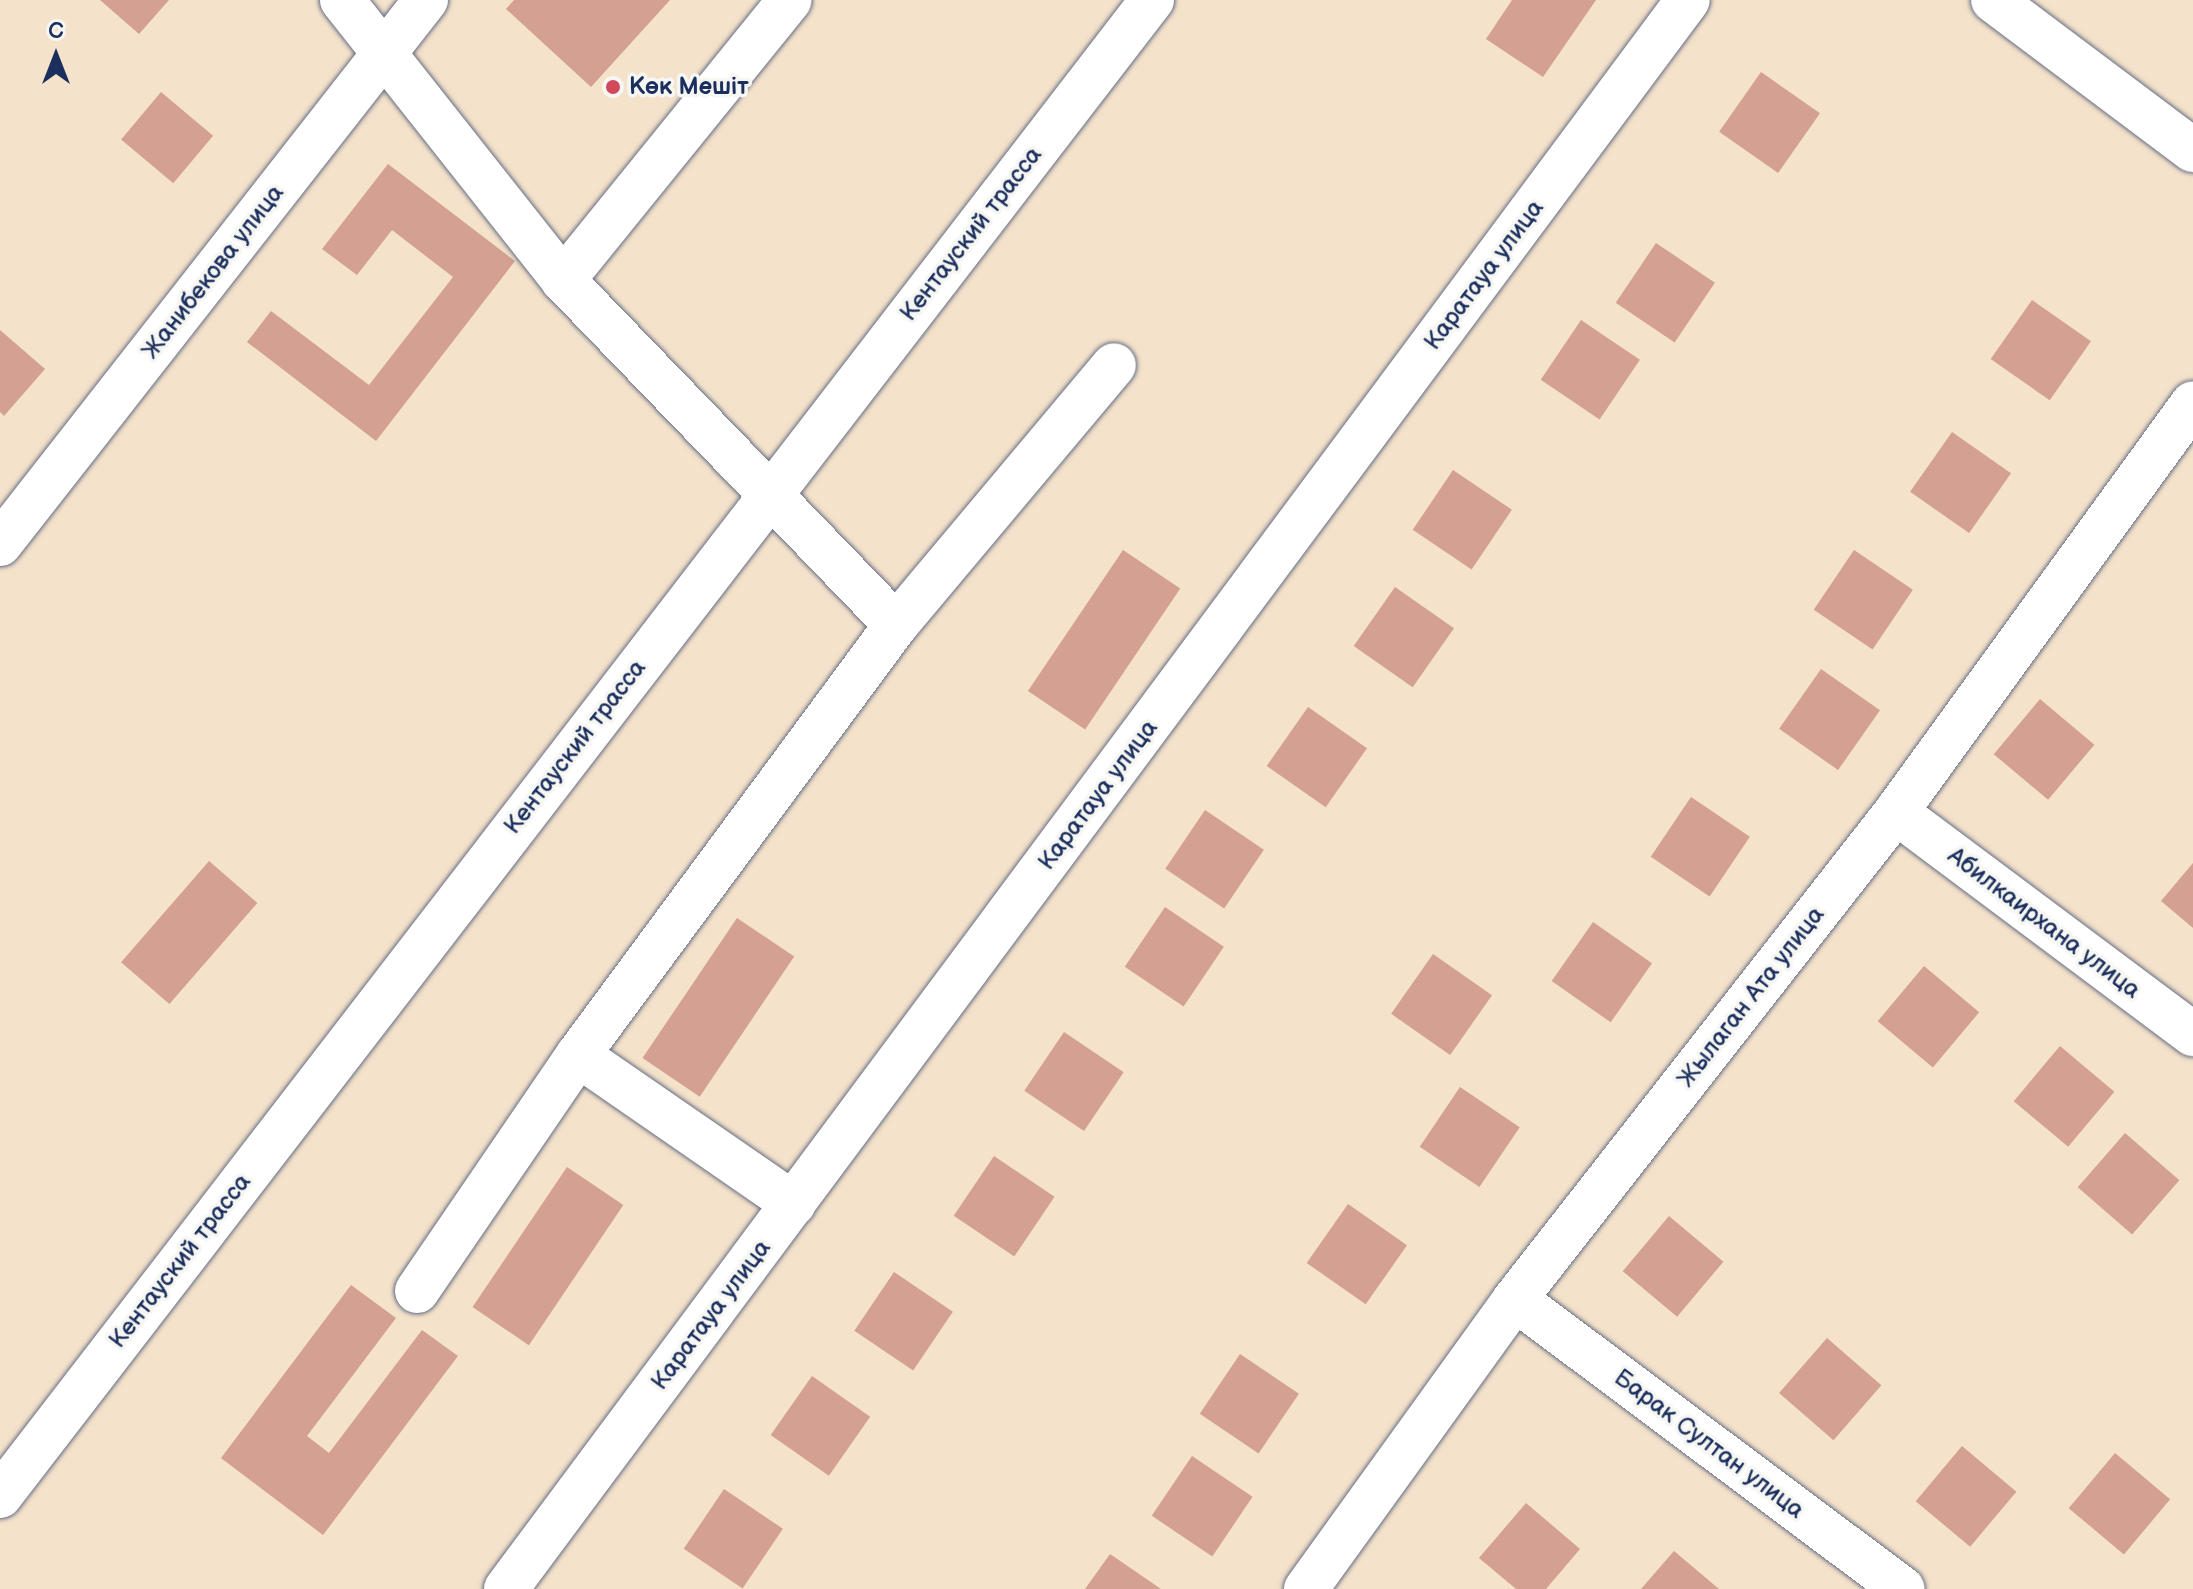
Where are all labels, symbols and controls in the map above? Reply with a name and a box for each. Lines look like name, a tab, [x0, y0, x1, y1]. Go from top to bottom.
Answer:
north arrow	[16, 16, 96, 96]
text: С	[48, 18, 64, 45]
place label: Көк Мешіт	[629, 73, 749, 101]
marker: Көк Мешіт	[604, 78, 622, 96]
street label: Кентауский трасса	[894, 141, 1048, 327]
street label: Жанибекова улица	[136, 179, 290, 365]
street label: Каратауа улица	[1418, 194, 1550, 356]
street label: Кентауский трасса	[498, 654, 652, 840]
street label: Каратауа улица	[1032, 714, 1164, 876]
street label: Абилкаирхана улица	[1942, 841, 2146, 1005]
street label: Жылаган Ата улица	[1671, 901, 1831, 1093]
street label: Кентауский трасса	[103, 1168, 257, 1354]
street label: Каратауа улица	[645, 1234, 777, 1396]
street label: Барак Султан улица	[1608, 1363, 1810, 1525]

